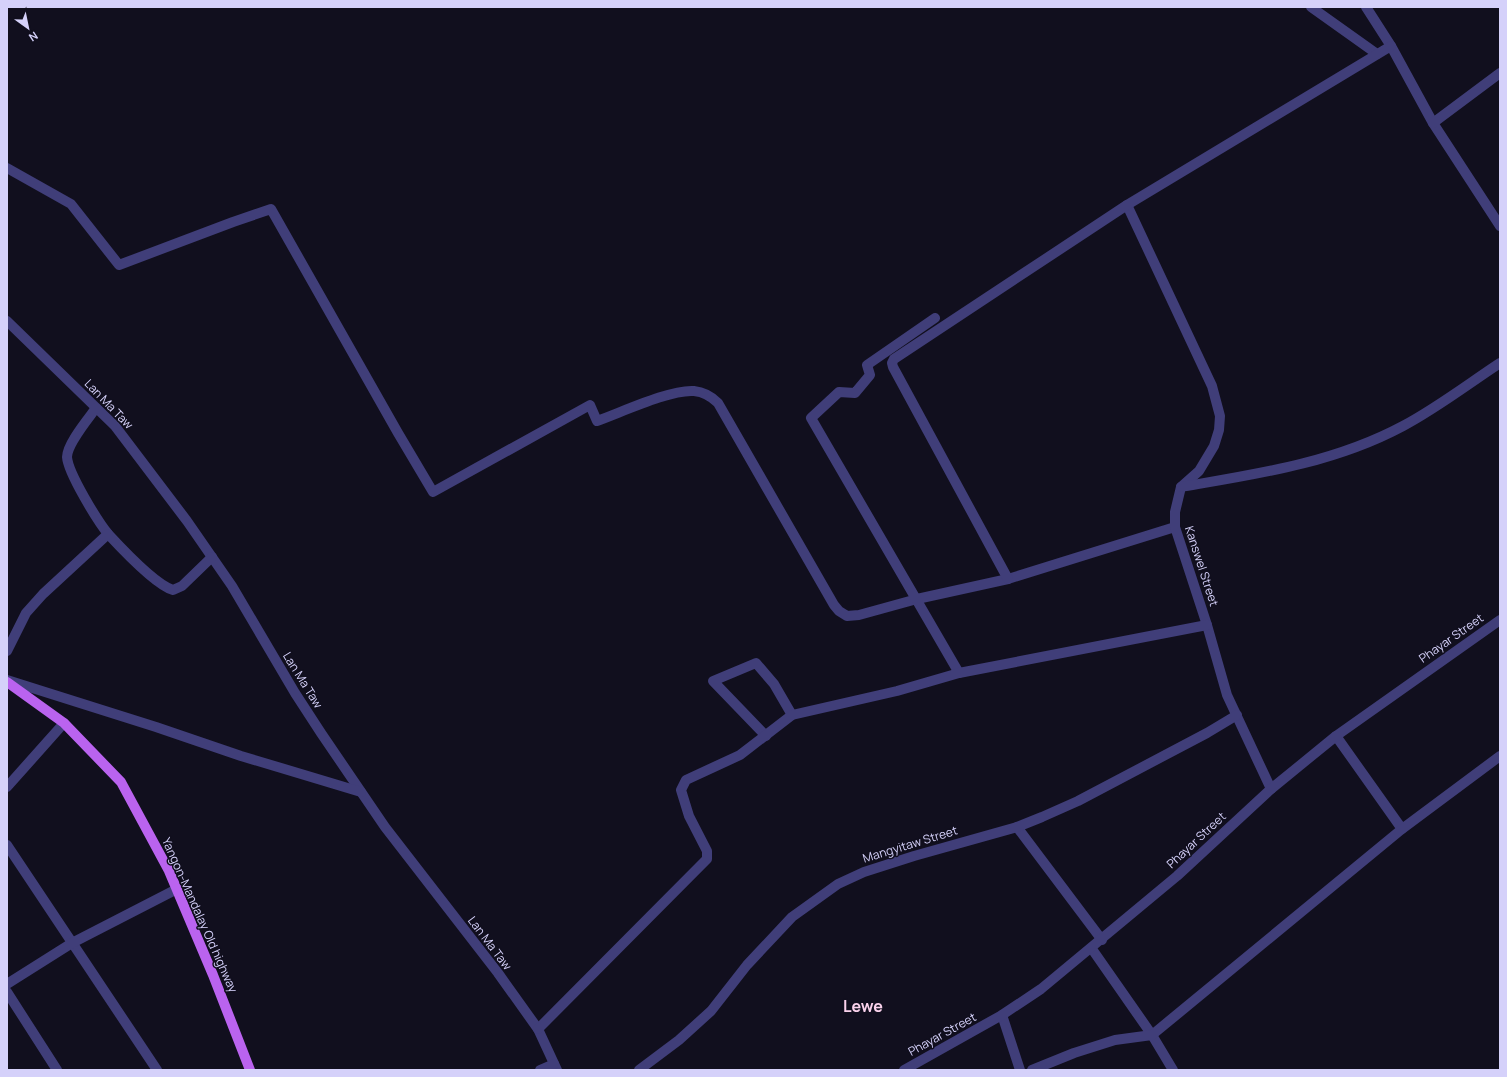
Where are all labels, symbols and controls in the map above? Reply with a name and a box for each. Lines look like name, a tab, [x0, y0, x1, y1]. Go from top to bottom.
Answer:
north arrow	[8, 8, 48, 48]
text: N	[26, 28, 41, 45]
street label: Lan Ma Taw	[81, 375, 137, 433]
street label: Kanswel Street	[1181, 524, 1223, 608]
street label: Phayar Street	[1415, 609, 1487, 667]
street label: Lan Ma Taw	[279, 649, 327, 711]
street label: Phayar Street	[1163, 808, 1230, 872]
street label: Mangyitaw Street	[861, 821, 960, 866]
street label: Yangon-Mandalay Old highway	[158, 835, 242, 996]
street label: Lan Ma Taw	[464, 913, 516, 973]
district label: Lewe	[843, 995, 883, 1017]
street label: Phayar Street	[905, 1008, 979, 1060]

